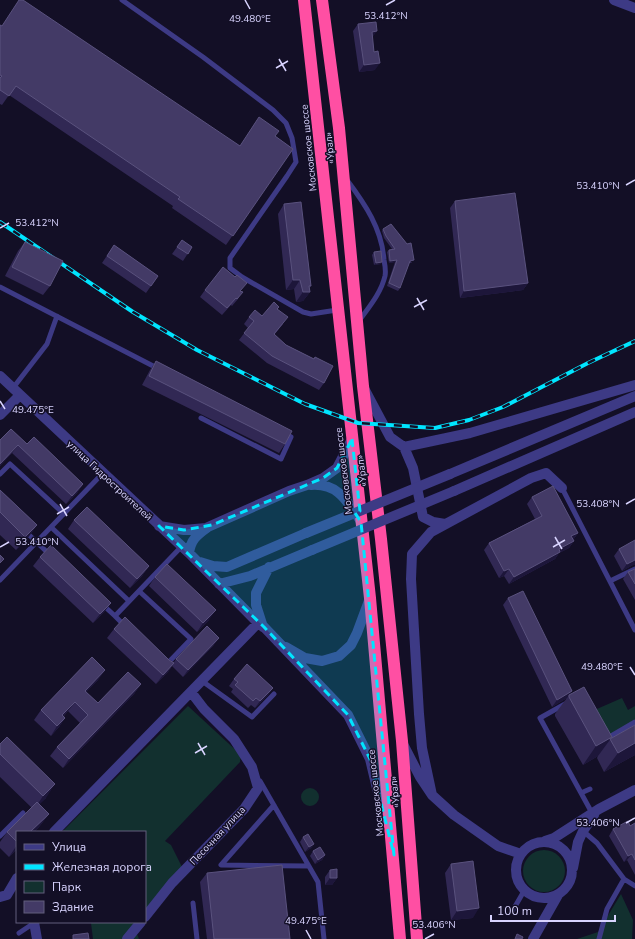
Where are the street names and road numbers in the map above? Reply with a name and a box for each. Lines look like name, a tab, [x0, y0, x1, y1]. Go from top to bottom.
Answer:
street label: Московское шоссе	[297, 104, 321, 192]
street label: «Урал»	[322, 131, 338, 164]
street label: Московское шоссе	[332, 427, 356, 515]
street label: улица Гидростроителей	[64, 437, 155, 524]
street label: «Урал»	[353, 454, 371, 488]
street label: Московское шоссе	[364, 749, 388, 837]
street label: «Урал»	[387, 775, 403, 808]
street label: Песочная улица	[187, 803, 249, 868]

